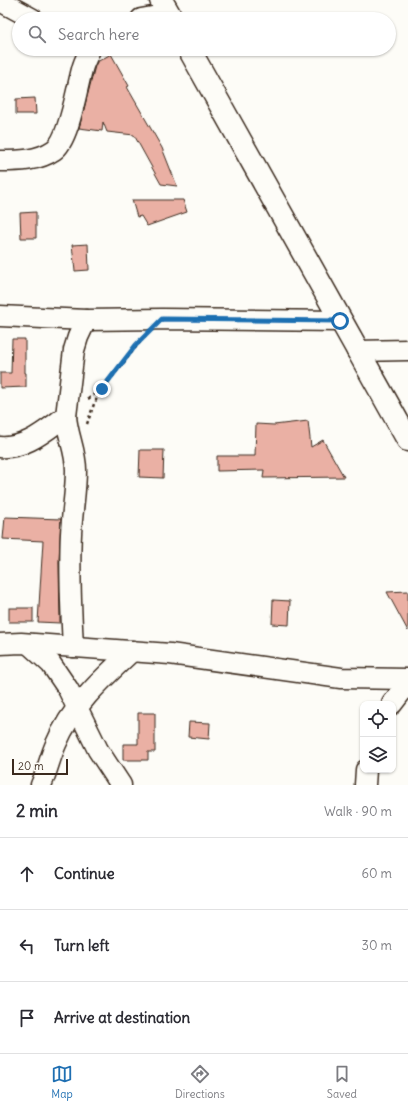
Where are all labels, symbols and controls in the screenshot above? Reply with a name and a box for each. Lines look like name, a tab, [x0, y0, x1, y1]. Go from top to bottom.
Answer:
search box	[12, 12, 396, 56]
icon: search	[26, 23, 48, 45]
text: Search here	[58, 25, 139, 44]
route start	[331, 312, 349, 330]
route end	[93, 380, 111, 398]
map controls	[360, 701, 396, 773]
button: locate	[360, 701, 396, 737]
button: layers	[360, 737, 396, 773]
scale bar	[12, 757, 68, 776]
text: 20 m	[18, 759, 44, 773]
text: 2 min	[16, 800, 58, 822]
text: Walk · 90 m	[324, 803, 392, 820]
icon: ahead	[16, 863, 38, 885]
text: Continue	[54, 864, 115, 883]
text: 60 m	[361, 865, 392, 882]
icon: left	[16, 935, 38, 957]
text: Turn left	[54, 936, 109, 955]
text: 30 m	[362, 937, 392, 954]
icon: arrive	[16, 1007, 38, 1029]
text: Arrive at destination	[54, 1008, 190, 1027]
tab: Map	[51, 1063, 73, 1101]
tab: Directions	[175, 1063, 225, 1101]
tab: Saved	[327, 1063, 357, 1101]

